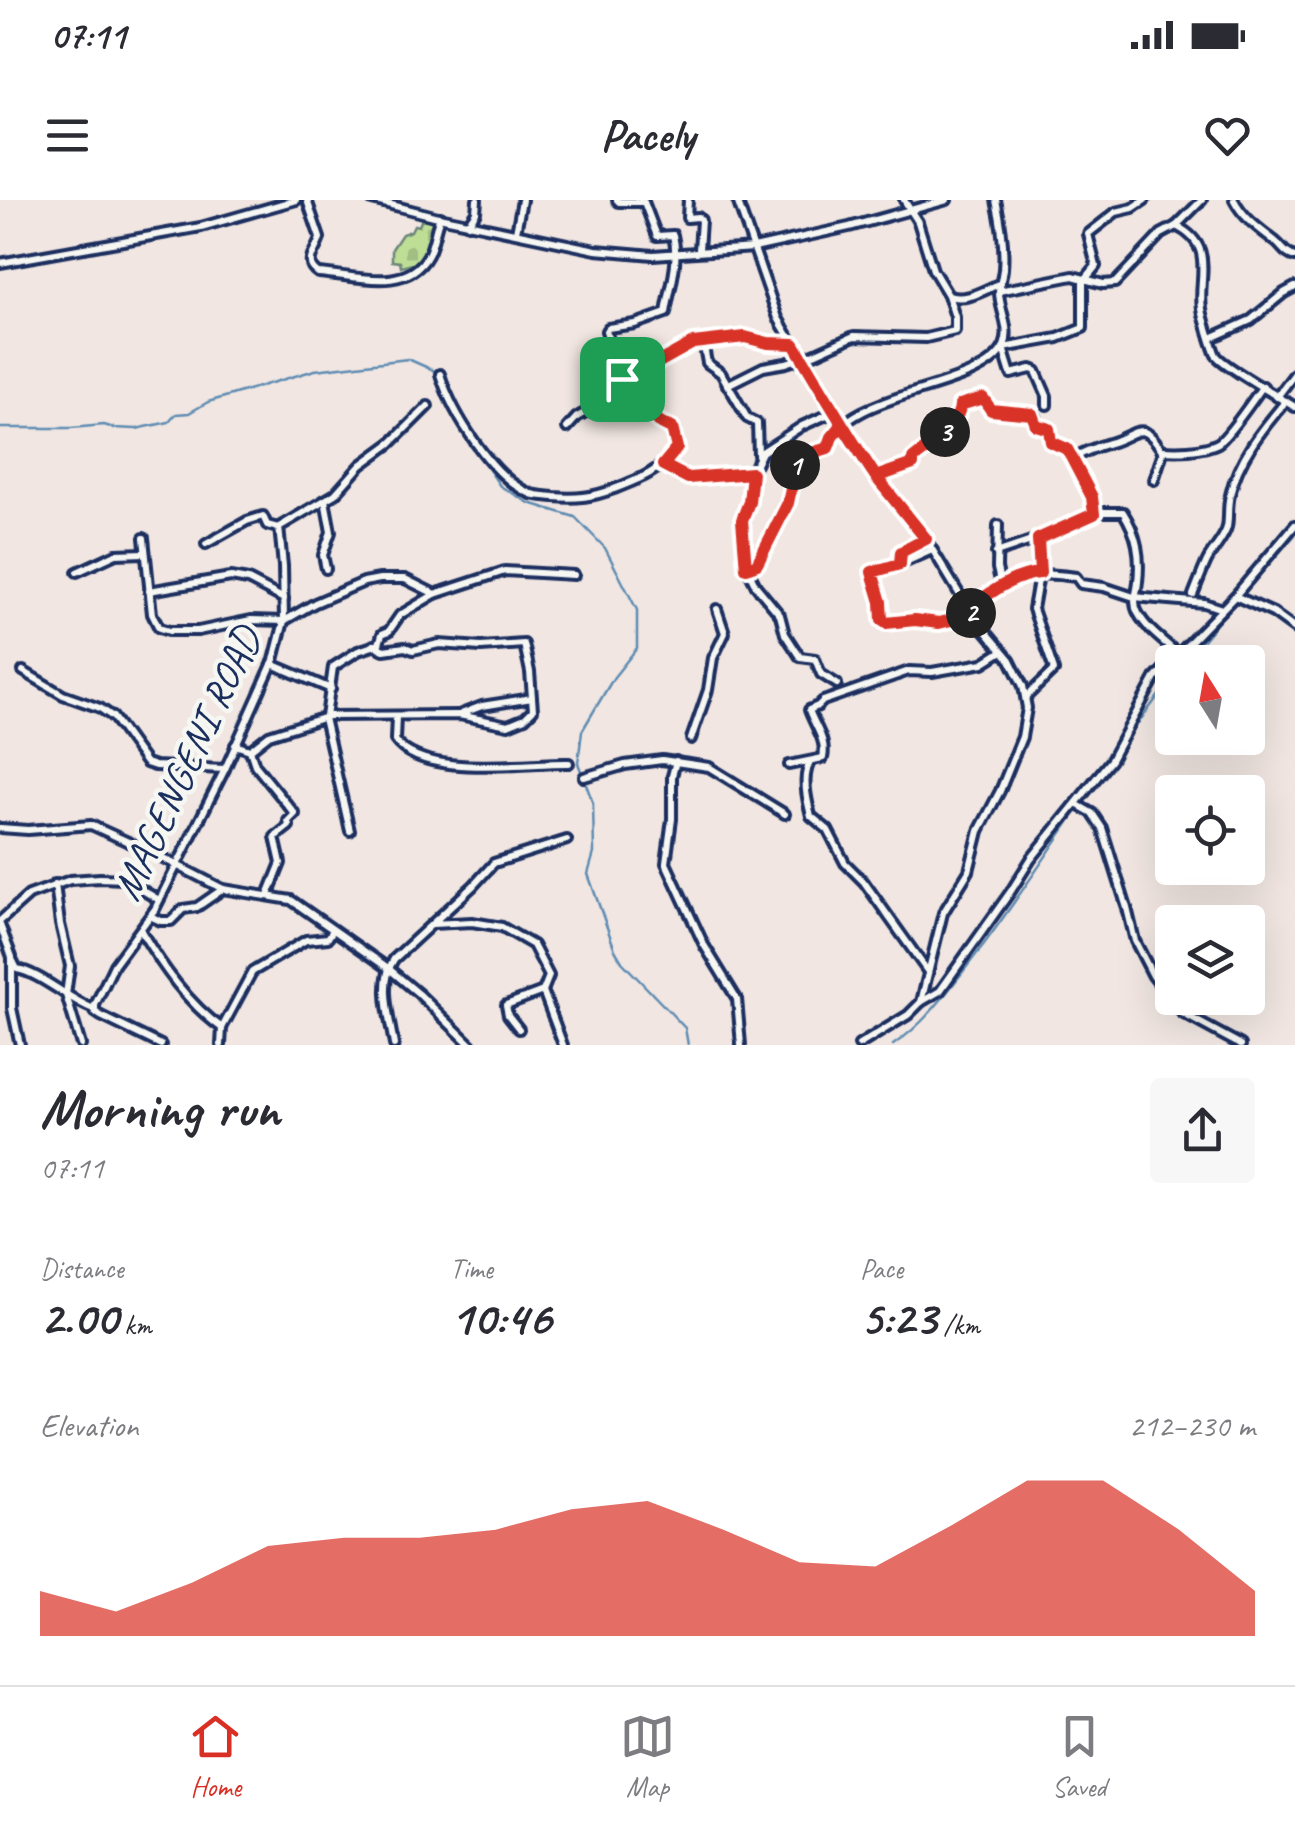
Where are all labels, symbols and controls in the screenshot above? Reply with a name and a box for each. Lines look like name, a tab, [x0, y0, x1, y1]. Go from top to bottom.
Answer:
text: 07:11	[50, 12, 126, 59]
text: Pacely	[600, 107, 695, 164]
icon: menu	[40, 108, 95, 163]
icon: heart	[1200, 108, 1255, 163]
pin	[580, 337, 665, 422]
icon: arrive	[595, 352, 650, 407]
pin: 3	[920, 407, 970, 457]
text: 3	[939, 414, 951, 449]
pin: 1	[770, 440, 820, 490]
text: 1	[789, 447, 801, 482]
pin: 2	[946, 588, 996, 638]
text: 2	[965, 595, 977, 630]
street label: MAGENGENI ROAD	[100, 615, 274, 908]
north arrow	[1155, 645, 1265, 755]
map controls	[1155, 645, 1265, 1015]
button: locate	[1155, 775, 1265, 885]
button: layers	[1155, 905, 1265, 1015]
text: Morning run	[40, 1074, 280, 1144]
button: share	[1150, 1078, 1255, 1183]
text: 07:11	[40, 1147, 104, 1188]
text: Distance	[40, 1251, 124, 1286]
text: Time	[450, 1251, 493, 1286]
text: Pace	[860, 1251, 903, 1286]
text: 2.00	[40, 1286, 117, 1349]
text: 10:46	[450, 1286, 551, 1349]
text: 5:23	[860, 1286, 937, 1349]
text: km	[117, 1307, 152, 1342]
text: /km	[937, 1307, 980, 1342]
text: Elevation	[40, 1405, 138, 1446]
text: 212–230 m	[1129, 1405, 1255, 1446]
tab: Home	[188, 1709, 243, 1804]
tab: Map	[620, 1709, 675, 1804]
tab: Saved	[1052, 1709, 1107, 1804]

